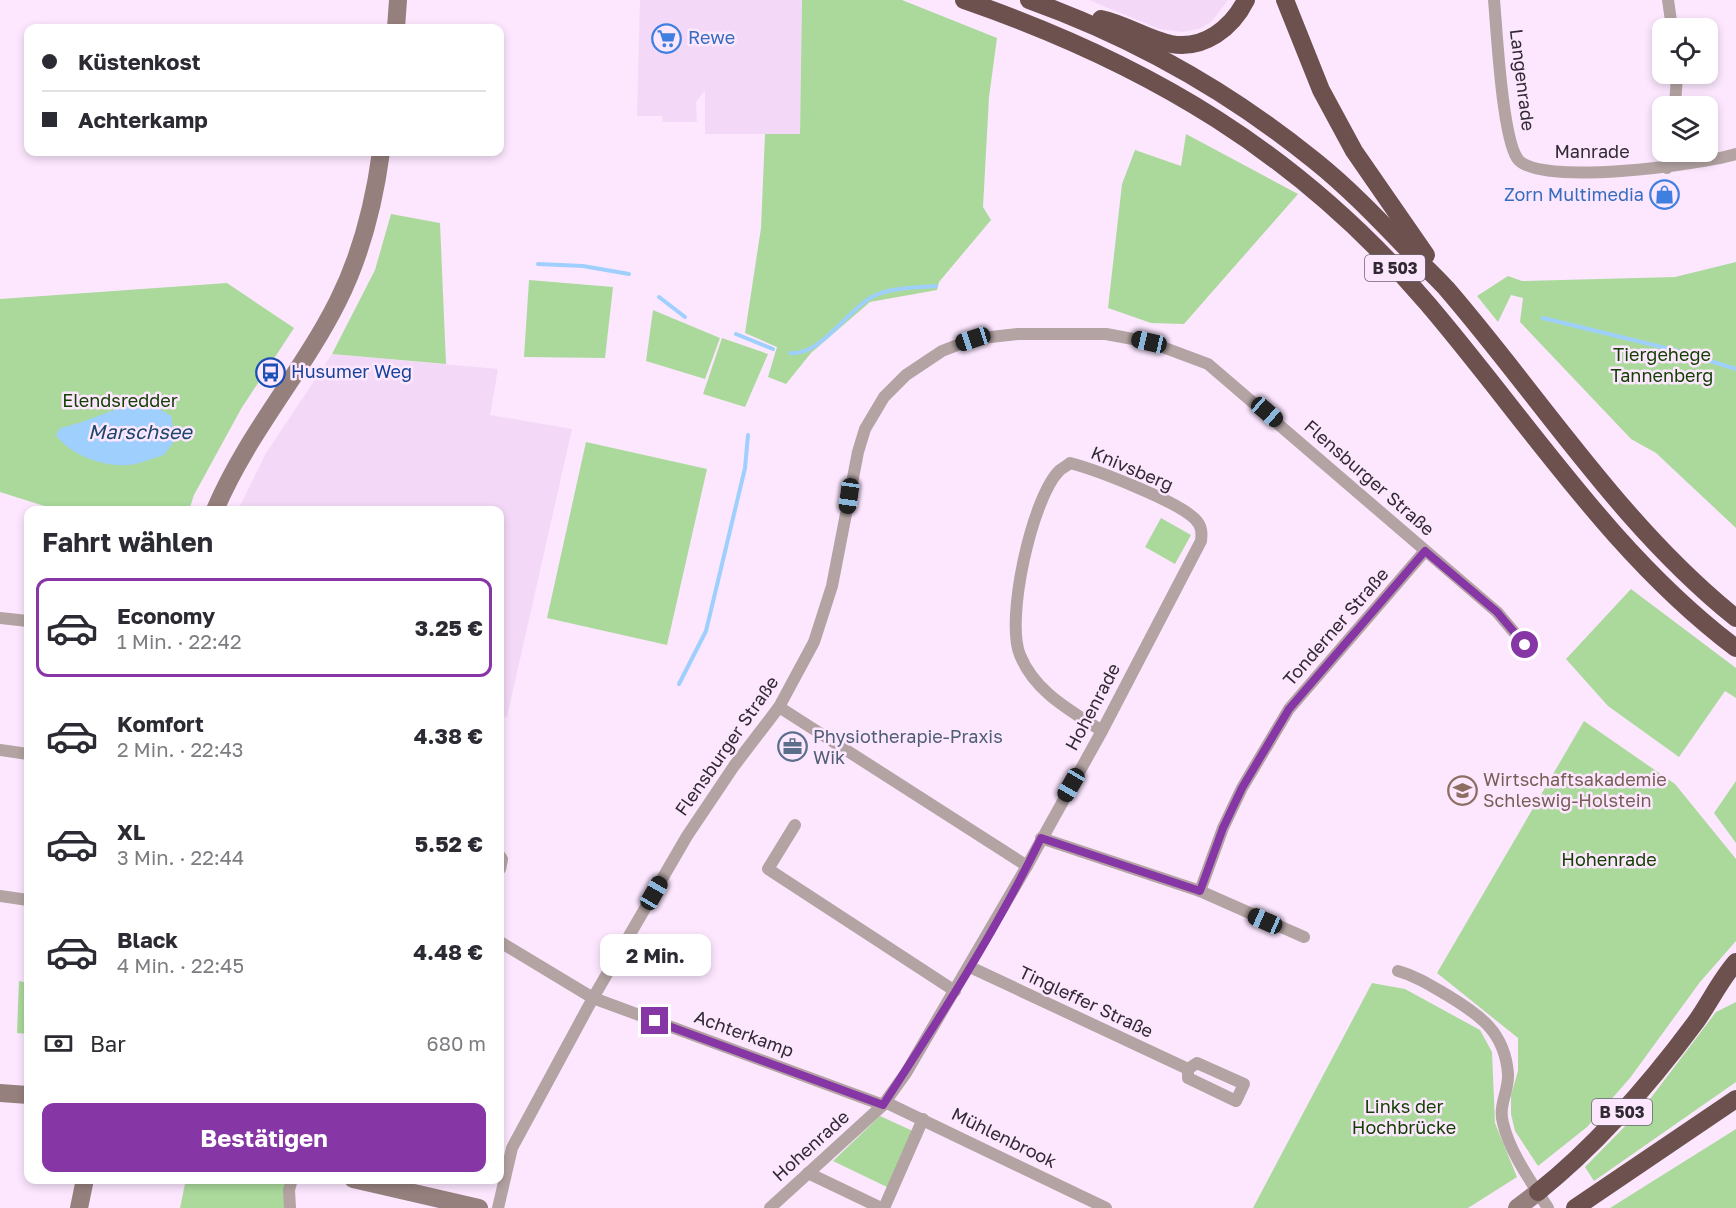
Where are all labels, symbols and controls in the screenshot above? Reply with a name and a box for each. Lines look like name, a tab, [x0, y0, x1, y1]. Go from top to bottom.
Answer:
map controls	[1652, 18, 1718, 162]
button: locate	[1652, 18, 1718, 84]
supermarket icon: Rewe	[651, 22, 683, 54]
place label: Rewe	[688, 26, 735, 48]
street label: Langenrade	[1506, 28, 1540, 132]
text: Küstenkost	[78, 48, 201, 75]
button: layers	[1652, 96, 1718, 162]
text: Achterkamp	[78, 106, 208, 133]
street label: Manrade	[1554, 140, 1630, 162]
shop icon: Zorn Multimedia	[1649, 179, 1681, 211]
place label: Zorn Multimedia	[1504, 183, 1644, 205]
road number: B 503	[1365, 255, 1425, 281]
car	[953, 325, 993, 353]
car	[1129, 329, 1169, 355]
park label: Tiergehege Tannenberg	[1611, 343, 1713, 386]
bus stop icon: Husumer Weg	[254, 356, 286, 388]
place label: Husumer Weg	[291, 360, 412, 382]
park label: Elendsredder	[62, 389, 178, 411]
car	[1248, 393, 1286, 431]
street label: Flensburger Straße	[1300, 415, 1439, 540]
water label: Marschsee	[88, 419, 193, 443]
street label: Knivsberg	[1088, 441, 1177, 495]
car	[838, 477, 860, 515]
text: Fahrt wählen	[42, 526, 213, 558]
street label: Tonderner Straße	[1278, 563, 1393, 690]
icon: car	[45, 601, 99, 655]
text: Economy	[117, 602, 215, 629]
text: 3.25 €	[415, 614, 483, 641]
text: 1 Min. · 22:42	[117, 629, 242, 653]
route start	[1511, 631, 1538, 658]
street label: Hohenrade	[1060, 659, 1124, 754]
street label: Flensburger Straße	[670, 671, 783, 819]
icon: car	[45, 709, 99, 763]
text: Komfort	[117, 710, 204, 737]
text: 4.38 €	[414, 722, 483, 749]
place label: Physiotherapie-Praxis Wik	[813, 725, 1003, 768]
office icon: Physiotherapie-Praxis Wik	[776, 731, 808, 763]
text: 2 Min. · 22:43	[117, 737, 244, 761]
car	[1054, 765, 1088, 805]
place label: Wirtschaftsakademie Schleswig-Holstein	[1483, 768, 1667, 811]
school or university icon: Wirtschaftsakademie Schleswig-Holstein	[1446, 774, 1478, 806]
icon: car	[45, 817, 99, 871]
text: XL	[117, 818, 145, 845]
text: 5.52 €	[415, 830, 483, 857]
text: 3 Min. · 22:44	[117, 845, 244, 869]
park label: Hohenrade	[1561, 848, 1657, 870]
car	[637, 873, 671, 913]
car	[1245, 905, 1285, 937]
icon: car	[45, 925, 99, 979]
text: Black	[117, 926, 178, 953]
callout: 2 Min.	[600, 934, 710, 976]
text: 4.48 €	[413, 938, 483, 965]
text: 2 Min.	[626, 943, 685, 967]
text: 4 Min. · 22:45	[117, 953, 244, 977]
street label: Tingleffer Straße	[1016, 960, 1157, 1042]
street label: Achterkamp	[692, 1005, 797, 1061]
route end	[641, 1007, 668, 1034]
icon: cash	[42, 1027, 75, 1060]
text: Bar	[90, 1030, 126, 1057]
text: 680 m	[427, 1031, 486, 1055]
park label: Links der Hochbrücke	[1352, 1095, 1456, 1138]
road number: B 503	[1592, 1099, 1652, 1125]
street label: Mühlenbrook	[948, 1102, 1061, 1172]
button: Bestätigen	[42, 1103, 486, 1172]
street label: Hohenrade	[767, 1105, 853, 1185]

